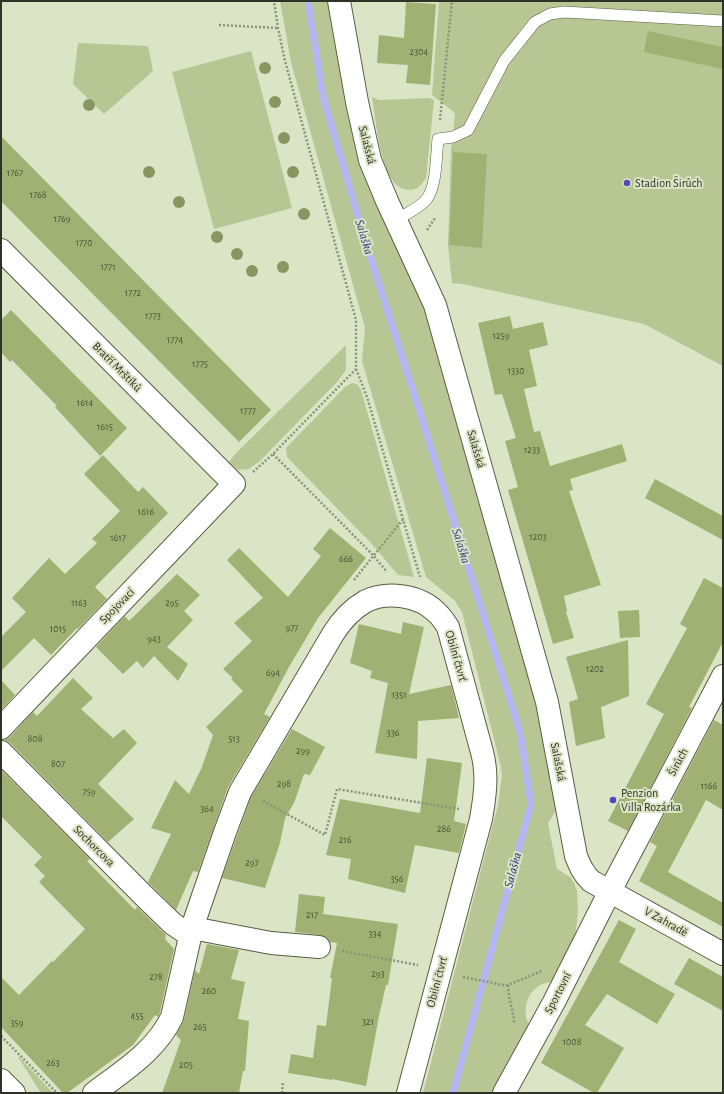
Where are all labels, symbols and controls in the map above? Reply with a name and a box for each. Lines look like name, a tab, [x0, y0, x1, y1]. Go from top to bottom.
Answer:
house number: 2304	[410, 46, 428, 58]
street label: Salašská	[355, 124, 379, 166]
house number: 1767	[7, 167, 23, 179]
place label: Stadion Širůch	[635, 176, 702, 190]
marker: Stadion Širůch	[622, 178, 632, 188]
house number: 1768	[29, 189, 47, 201]
house number: 1769	[53, 213, 71, 225]
water label: Salaška	[351, 218, 377, 256]
house number: 1770	[75, 237, 93, 249]
house number: 1771	[100, 261, 116, 273]
house number: 1772	[125, 287, 141, 299]
house number: 1773	[145, 310, 161, 322]
house number: 1259	[493, 330, 509, 342]
house number: 1774	[167, 334, 183, 346]
street label: Bratří Mrštíků	[89, 339, 145, 395]
house number: 1775	[192, 358, 208, 370]
house number: 1330	[508, 365, 524, 377]
house number: 1614	[77, 397, 93, 409]
house number: 1777	[240, 405, 256, 417]
house number: 1615	[97, 421, 113, 433]
street label: Salašská	[464, 428, 488, 470]
house number: 1233	[524, 444, 540, 456]
house number: 1616	[138, 506, 154, 518]
water label: Salaška	[448, 527, 474, 565]
house number: 1203	[529, 531, 547, 543]
house number: 1617	[110, 532, 126, 544]
house number: 666	[339, 553, 353, 565]
street label: Spojovací	[96, 585, 138, 627]
house number: 1163	[71, 597, 87, 609]
house number: 295	[165, 597, 179, 609]
house number: 977	[285, 622, 299, 634]
house number: 1015	[50, 623, 66, 635]
street label: Obilní čtvrť	[442, 629, 470, 683]
house number: 943	[147, 633, 161, 645]
house number: 1202	[586, 663, 604, 675]
house number: 694	[266, 667, 280, 679]
house number: 1351	[391, 689, 407, 701]
house number: 336	[387, 727, 399, 739]
house number: 808	[28, 733, 42, 745]
house number: 513	[228, 733, 240, 745]
street label: Salašská	[547, 741, 569, 783]
house number: 299	[296, 745, 310, 757]
street label: Širůch	[665, 746, 691, 778]
house number: 807	[51, 758, 65, 770]
house number: 298	[277, 778, 291, 790]
house number: 1166	[701, 780, 717, 792]
house number: 759	[82, 786, 96, 798]
place label: Penzion Villa Rozárka	[621, 786, 681, 814]
marker: Penzion Villa Rozárka	[608, 795, 618, 805]
house number: 364	[200, 803, 214, 815]
street label: Sochorcova	[70, 822, 118, 870]
house number: 286	[437, 823, 451, 835]
house number: 216	[339, 834, 351, 846]
water label: Salaška	[501, 851, 525, 889]
house number: 297	[245, 857, 259, 869]
house number: 356	[391, 873, 403, 885]
street label: V Zahradě	[642, 904, 690, 940]
house number: 217	[306, 909, 318, 921]
house number: 334	[368, 928, 382, 940]
street label: Obilní čtvrť	[423, 955, 451, 1009]
house number: 293	[371, 968, 385, 980]
street label: Sportovní	[541, 970, 575, 1016]
house number: 278	[149, 971, 163, 983]
house number: 260	[202, 985, 216, 997]
house number: 455	[130, 1010, 144, 1022]
house number: 321	[362, 1016, 374, 1028]
house number: 359	[11, 1017, 23, 1029]
house number: 265	[193, 1021, 207, 1033]
house number: 1008	[563, 1036, 581, 1048]
house number: 263	[46, 1057, 60, 1069]
house number: 205	[179, 1059, 193, 1071]

